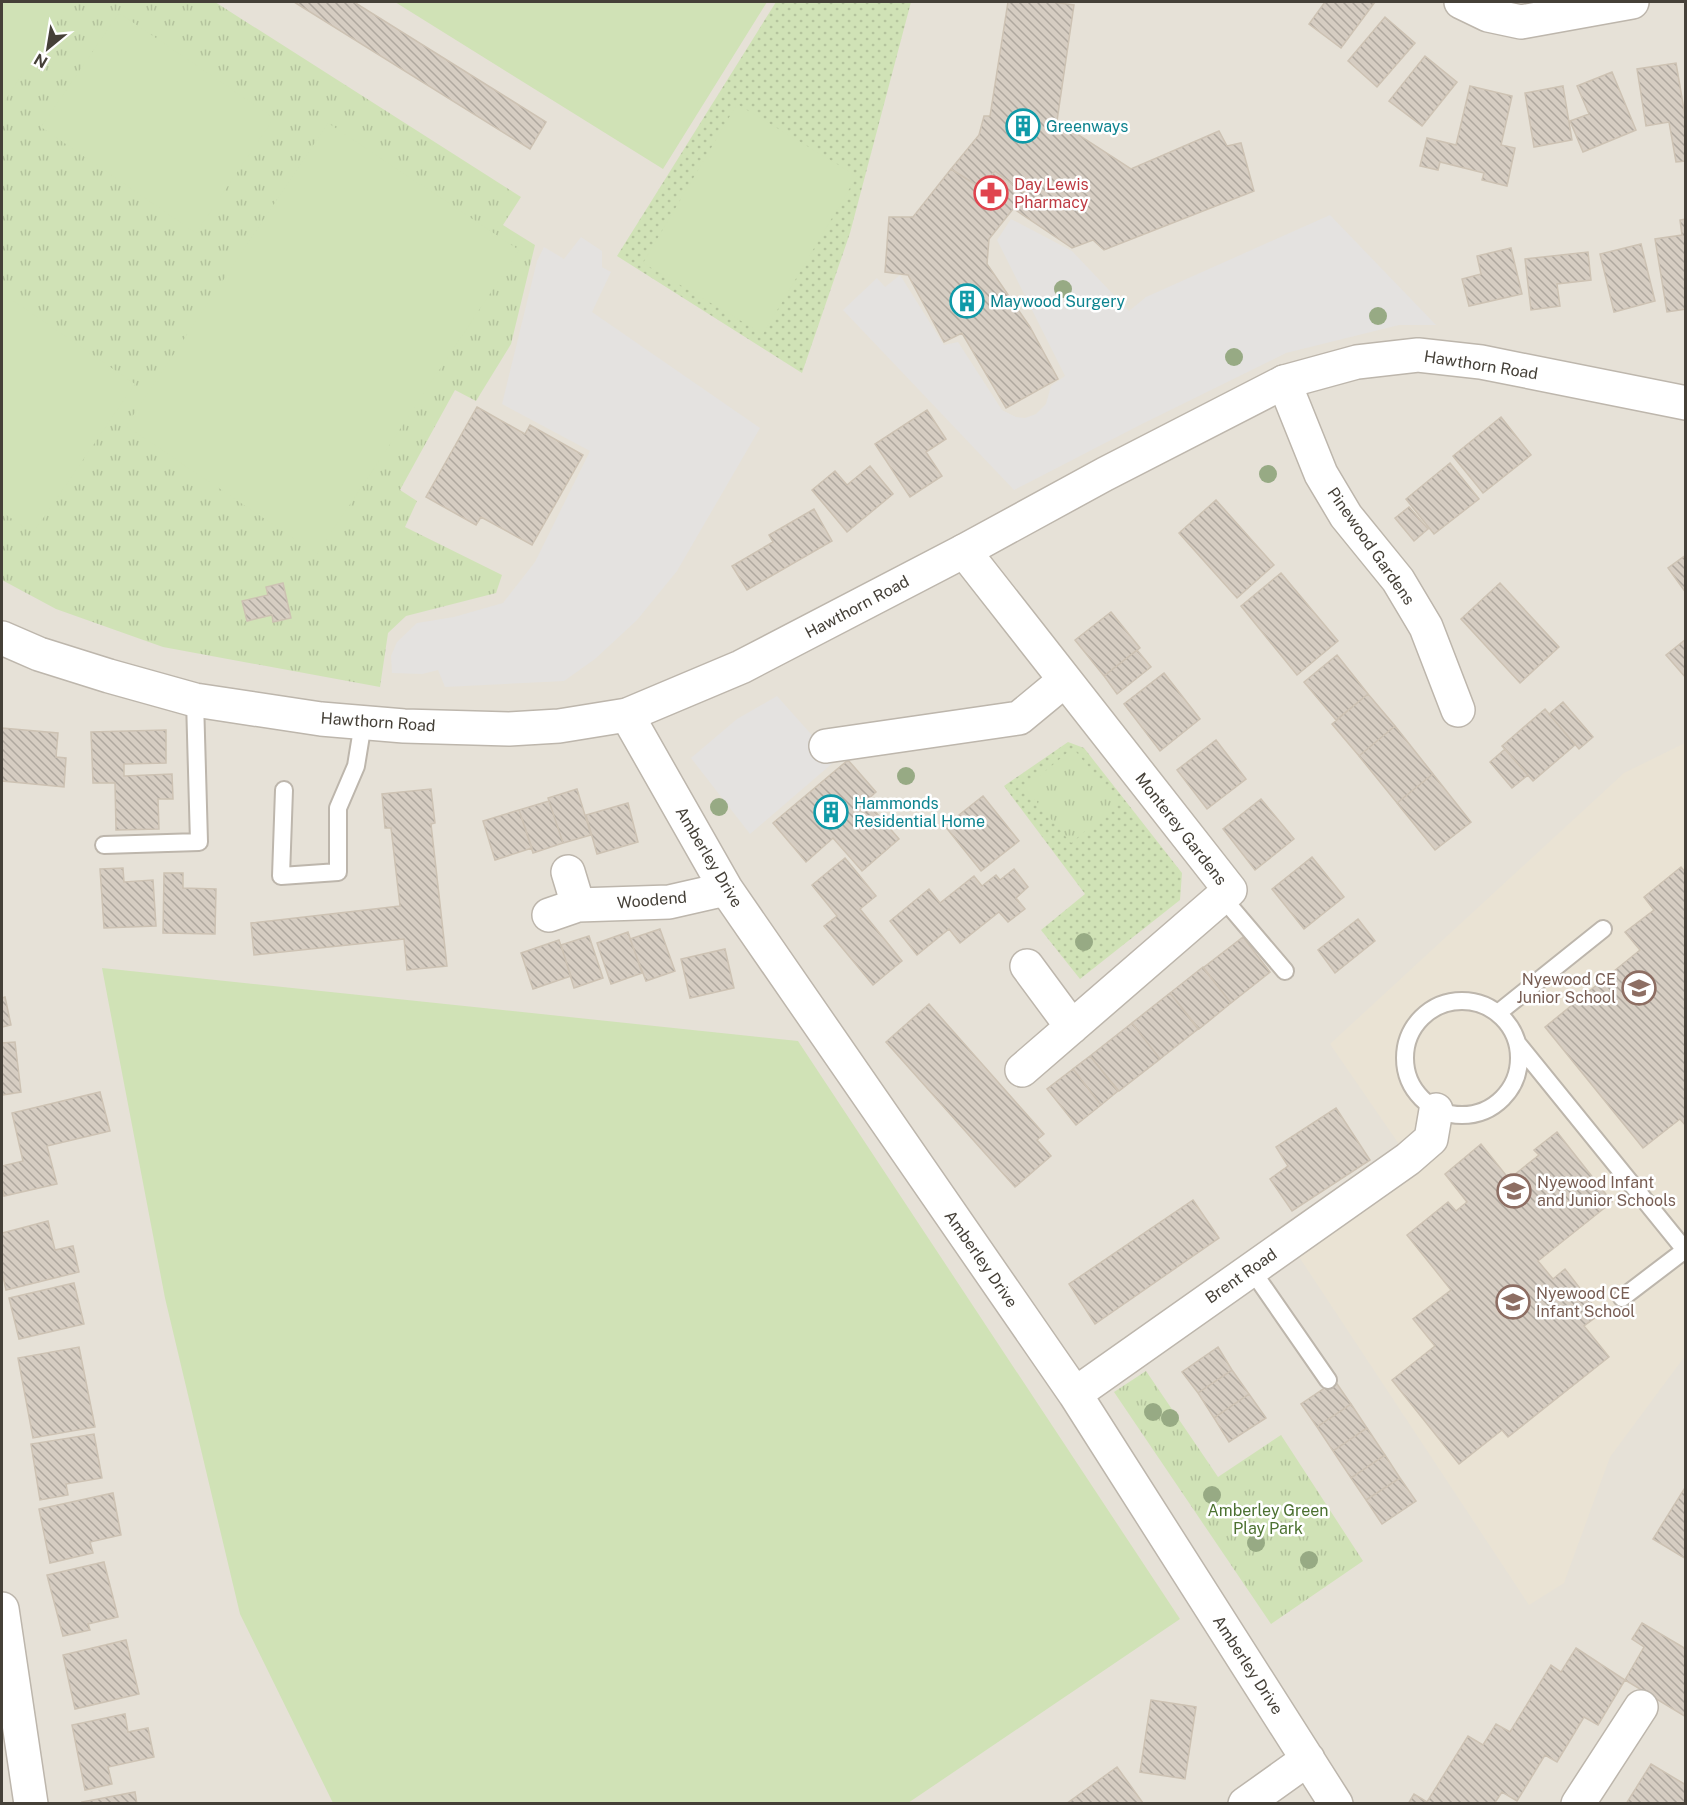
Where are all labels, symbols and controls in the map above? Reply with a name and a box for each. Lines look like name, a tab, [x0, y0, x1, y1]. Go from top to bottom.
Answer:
north arrow	[18, 18, 78, 78]
text: N	[31, 49, 51, 72]
building icon: Greenways	[1005, 108, 1041, 144]
place label: Greenways	[1046, 117, 1128, 136]
pharmacy icon: Day Lewis Pharmacy	[973, 175, 1009, 211]
place label: Day Lewis Pharmacy	[1014, 175, 1089, 212]
building icon: Maywood Surgery	[949, 283, 985, 319]
place label: Maywood Surgery	[990, 292, 1126, 311]
street label: Hawthorn Road	[1423, 347, 1539, 383]
street label: Pinewood Gardens	[1323, 484, 1419, 608]
street label: Hawthorn Road	[802, 572, 912, 642]
street label: Hawthorn Road	[320, 709, 436, 735]
street label: Monterey Gardens	[1131, 769, 1231, 889]
building icon: Hammonds Residential Home	[813, 794, 849, 830]
place label: Hammonds Residential Home	[854, 794, 985, 831]
street label: Amberley Drive	[671, 803, 747, 911]
street label: Woodend	[616, 887, 688, 913]
place label: Nyewood CE Junior School	[1517, 970, 1616, 1007]
school or university icon: Nyewood CE Junior School	[1621, 970, 1657, 1006]
school or university icon: Nyewood Infant and Junior Schools	[1496, 1173, 1532, 1209]
place label: Nyewood Infant and Junior Schools	[1537, 1173, 1676, 1210]
street label: Amberley Drive	[940, 1207, 1022, 1311]
street label: Brent Road	[1202, 1244, 1280, 1308]
school or university icon: Nyewood CE Infant School	[1495, 1284, 1531, 1320]
place label: Nyewood CE Infant School	[1536, 1284, 1635, 1321]
park label: Amberley Green Play Park	[1207, 1501, 1329, 1538]
street label: Amberley Drive	[1209, 1612, 1287, 1718]

